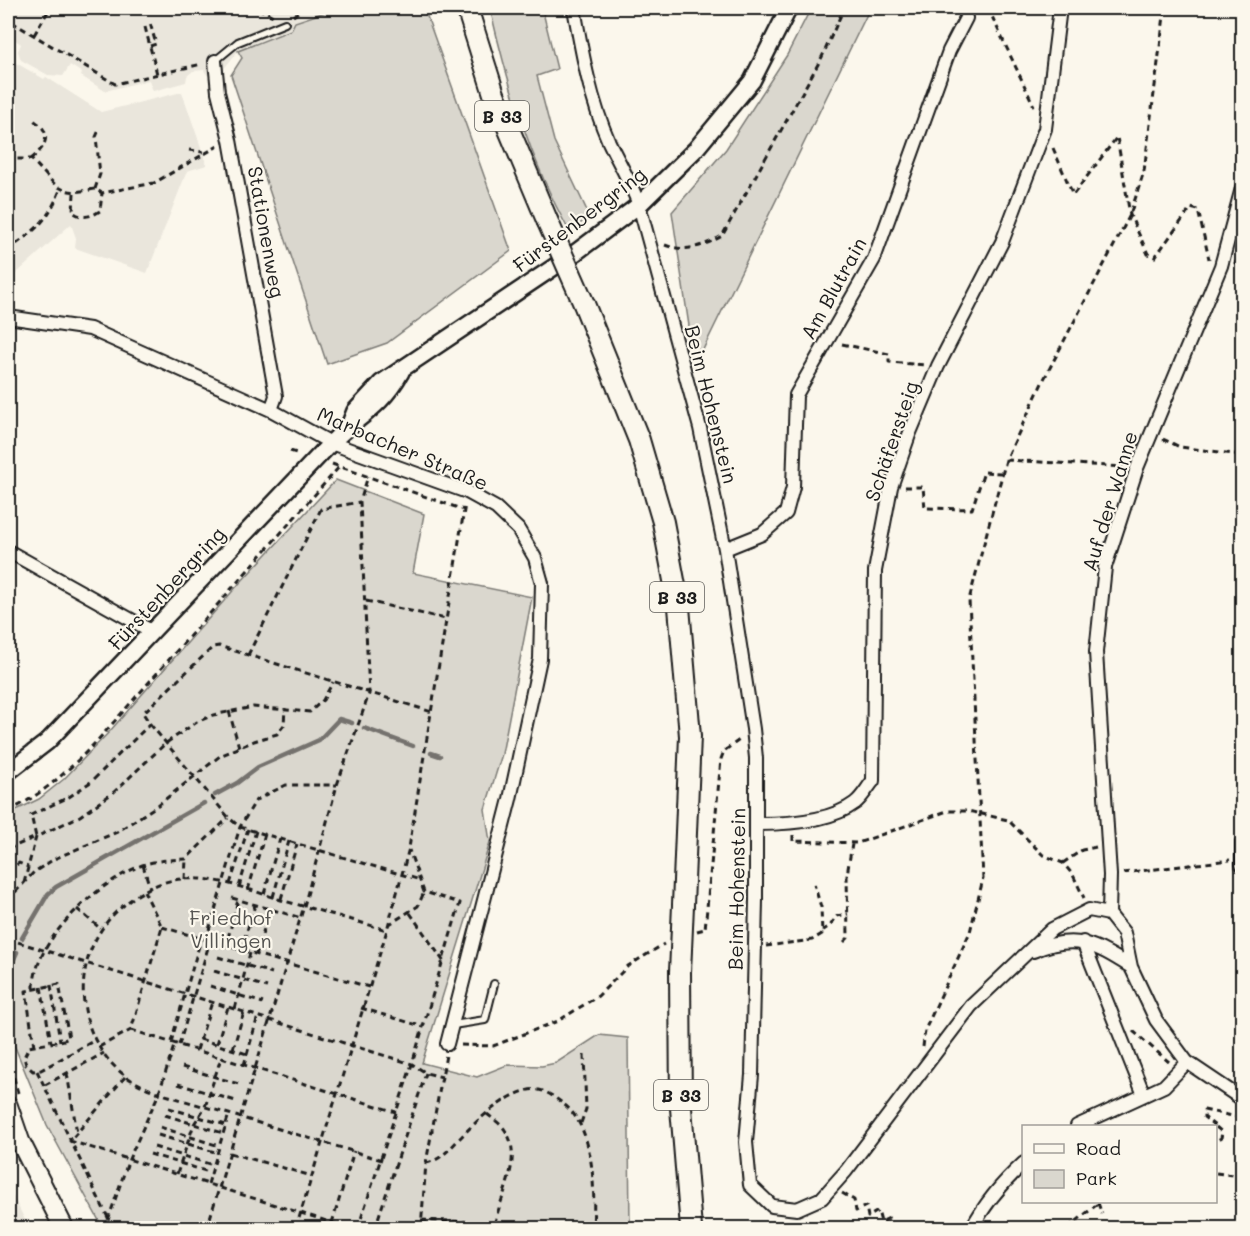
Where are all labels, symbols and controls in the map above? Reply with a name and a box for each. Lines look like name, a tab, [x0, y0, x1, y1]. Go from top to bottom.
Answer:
road number: B 33	[475, 101, 529, 131]
street label: Fürstenbergring	[507, 161, 651, 277]
street label: Stationenweg	[243, 164, 291, 300]
street label: Am Blutrain	[794, 232, 872, 344]
street label: Beim Hohenstein	[680, 322, 744, 486]
street label: Schäfersteig	[858, 377, 924, 505]
street label: Marbacher Straße	[314, 400, 492, 496]
street label: Auf der Wanne	[1075, 428, 1143, 574]
street label: Fürstenbergring	[102, 521, 230, 655]
road number: B 33	[650, 582, 704, 612]
street label: Beim Hohenstein	[722, 808, 750, 970]
park label: Friedhof Villingen	[189, 904, 274, 953]
road number: B 33	[654, 1080, 708, 1110]
legend	[1022, 1125, 1217, 1203]
text: Road	[1076, 1136, 1121, 1160]
text: Park	[1076, 1166, 1117, 1190]

